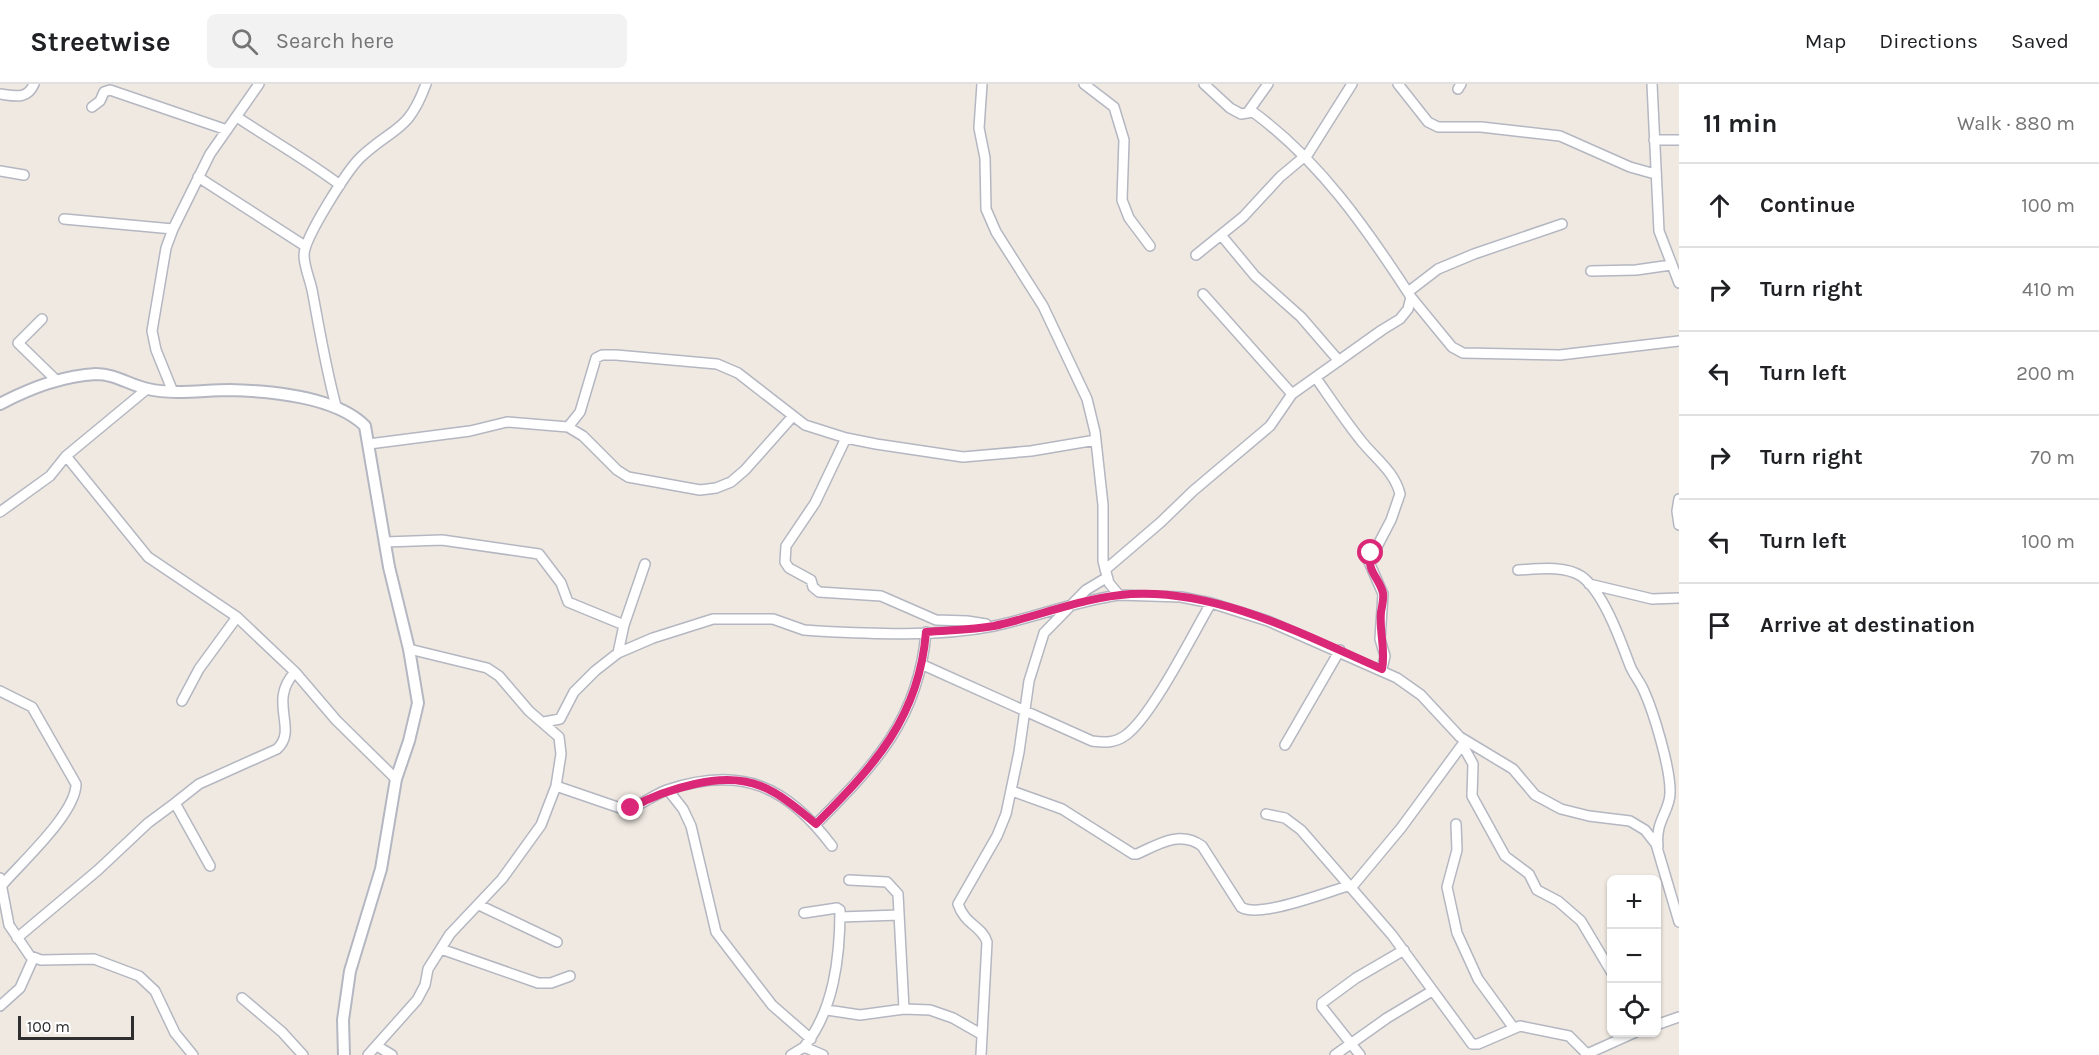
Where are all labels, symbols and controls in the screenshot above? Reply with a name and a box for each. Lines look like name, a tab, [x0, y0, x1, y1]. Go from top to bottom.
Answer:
search box	[207, 14, 627, 68]
text: Streetwise	[30, 25, 171, 58]
icon: search	[228, 25, 261, 58]
text: Search here	[276, 28, 394, 54]
text: Map	[1805, 29, 1846, 53]
text: Directions	[1879, 29, 1978, 53]
text: Saved	[2011, 29, 2069, 53]
text: 11 min	[1703, 108, 1778, 139]
text: Walk · 880 m	[1957, 112, 2075, 135]
icon: ahead	[1703, 189, 1736, 222]
text: Continue	[1760, 192, 1855, 218]
text: 100 m	[2021, 194, 2075, 217]
icon: right	[1703, 273, 1736, 306]
text: Turn right	[1760, 276, 1863, 302]
text: 410 m	[2022, 278, 2075, 301]
icon: left	[1703, 357, 1736, 390]
text: Turn left	[1760, 360, 1847, 386]
text: 200 m	[2016, 362, 2075, 385]
icon: right	[1703, 441, 1736, 474]
text: Turn right	[1760, 444, 1863, 470]
text: 70 m	[2030, 446, 2075, 469]
icon: left	[1703, 525, 1736, 558]
text: Turn left	[1760, 528, 1847, 554]
text: 100 m	[2021, 530, 2075, 553]
route start	[1357, 539, 1383, 565]
icon: arrive	[1703, 609, 1736, 642]
text: Arrive at destination	[1760, 612, 1975, 638]
route end	[617, 794, 643, 820]
map controls	[1607, 875, 1661, 1037]
button: +	[1607, 875, 1661, 929]
button: −	[1607, 929, 1661, 983]
button: locate	[1607, 983, 1661, 1037]
scale bar	[18, 1013, 134, 1040]
text: 100 m	[27, 1017, 70, 1036]

